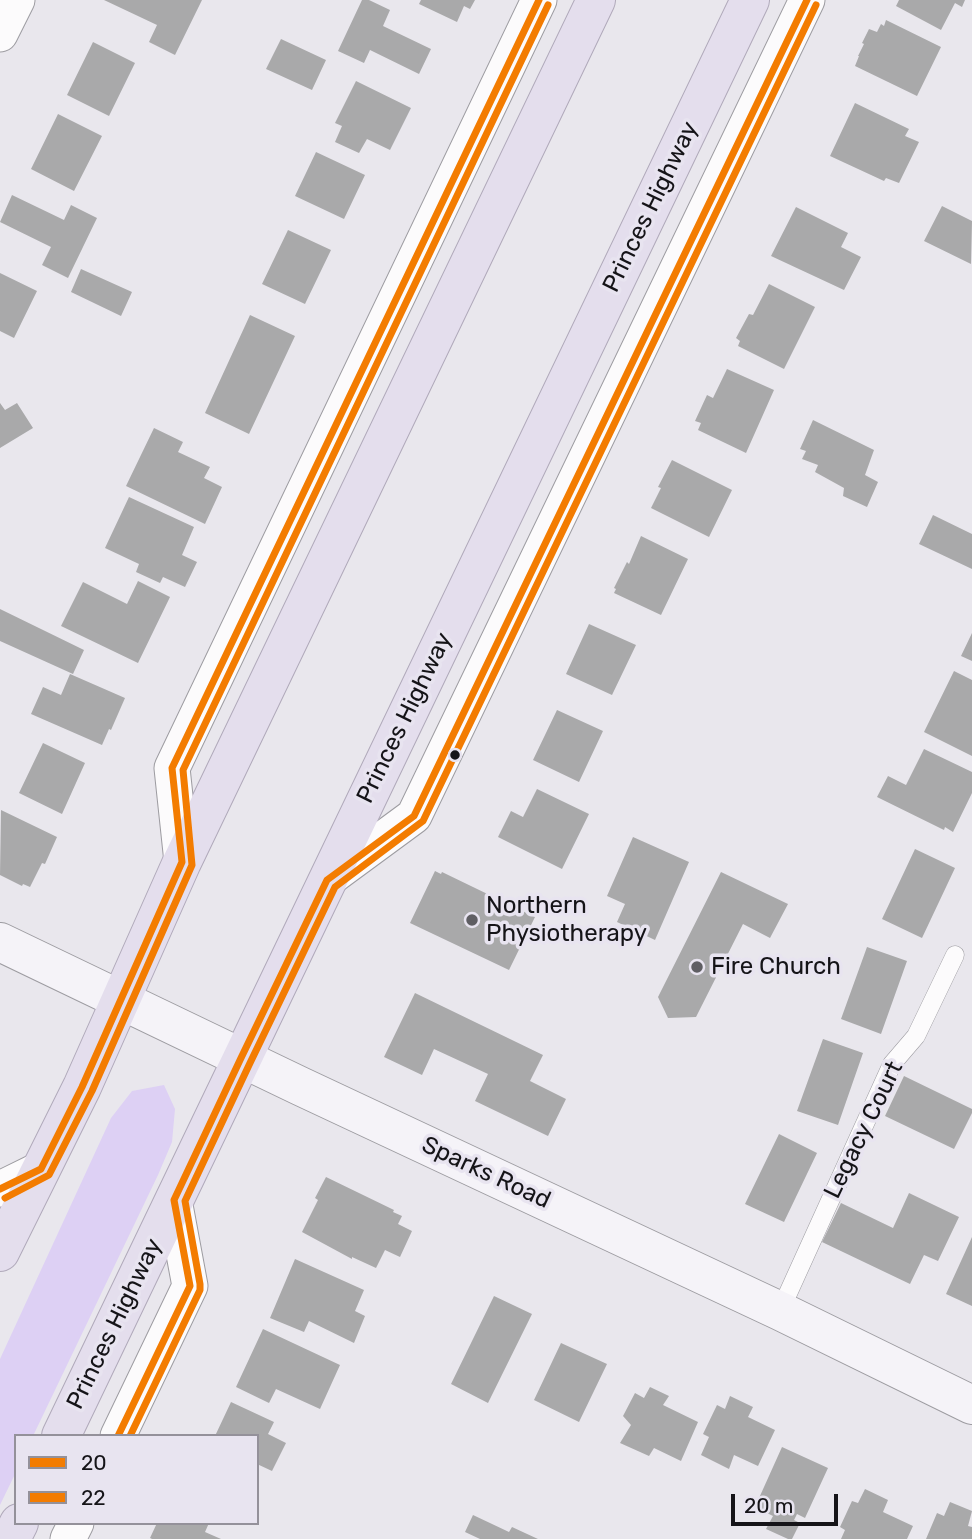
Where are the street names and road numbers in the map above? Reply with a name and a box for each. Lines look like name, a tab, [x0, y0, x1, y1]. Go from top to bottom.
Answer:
street label: Princes Highway	[597, 117, 705, 297]
street label: Princes Highway	[351, 628, 459, 808]
street label: Legacy Court	[818, 1057, 910, 1203]
street label: Sparks Road	[417, 1131, 555, 1215]
street label: Princes Highway	[61, 1234, 169, 1414]

